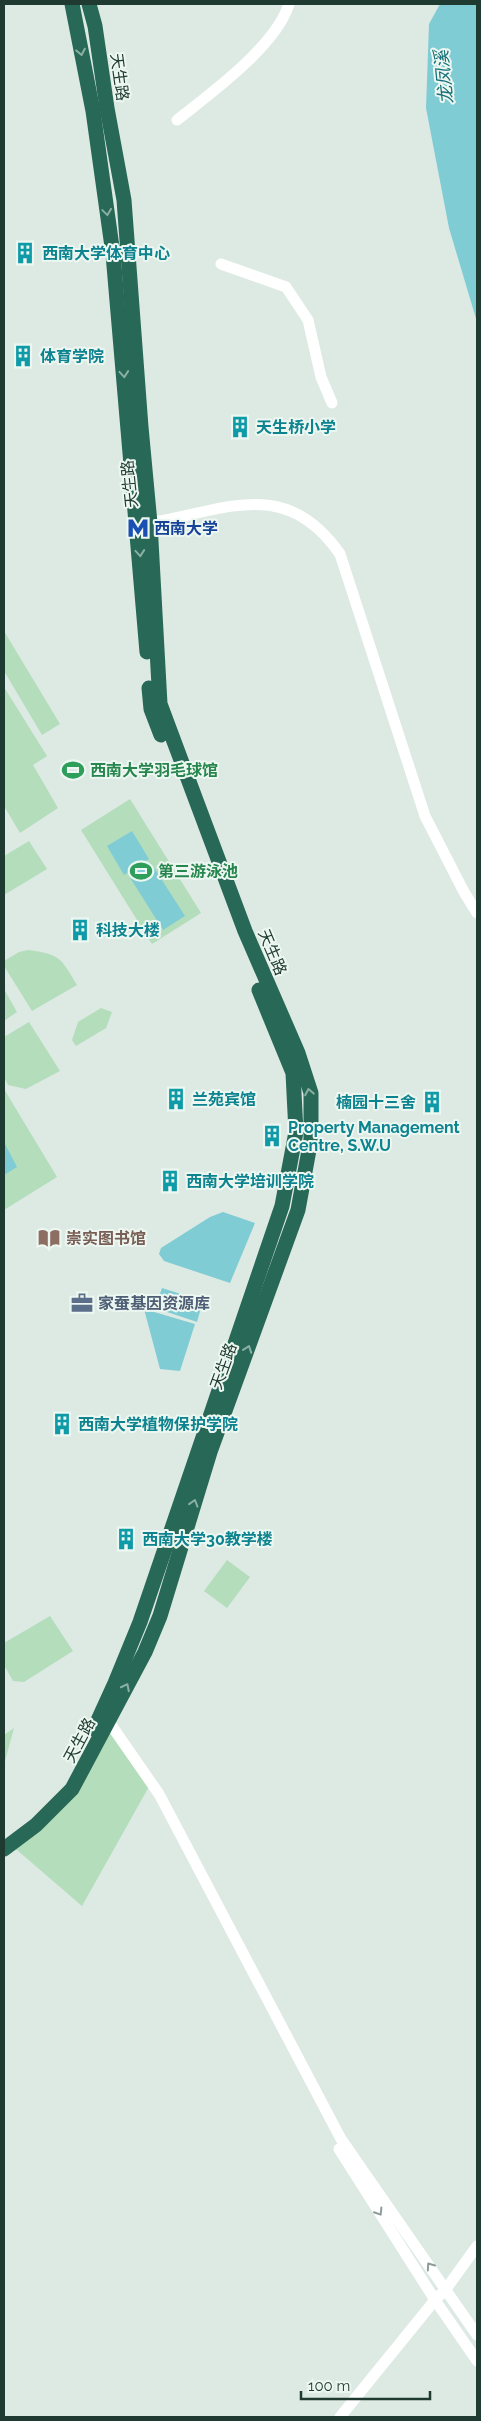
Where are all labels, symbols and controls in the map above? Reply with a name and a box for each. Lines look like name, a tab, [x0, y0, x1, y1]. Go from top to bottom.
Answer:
one-way arrow	[76, 47, 86, 56]
water label: 龙凤溪	[430, 47, 457, 105]
street label: 天生路	[107, 52, 132, 102]
one-way arrow	[101, 208, 112, 216]
building icon: 西南大学体育中心	[12, 240, 38, 266]
place label: 西南大学体育中心	[42, 244, 170, 263]
building icon: 体育学院	[10, 343, 36, 369]
place label: 体育学院	[40, 347, 104, 366]
one-way arrow	[118, 370, 129, 378]
building icon: 天生桥小学	[227, 414, 253, 440]
place label: 天生桥小学	[256, 418, 336, 437]
street label: 天生路	[118, 459, 141, 509]
metro station icon: 西南大学	[125, 515, 151, 541]
place label: 西南大学	[154, 519, 218, 538]
one-way arrow	[134, 549, 145, 557]
sports icon: 西南大学羽毛球馆	[60, 757, 86, 783]
place label: 西南大学羽毛球馆	[90, 761, 218, 780]
sports icon: 第三游泳池	[128, 858, 154, 884]
place label: 第三游泳池	[158, 862, 238, 881]
building icon: 科技大楼	[67, 917, 93, 943]
place label: 科技大楼	[96, 921, 160, 940]
street label: 天生路	[254, 926, 291, 978]
building icon: 兰苑宾馆	[163, 1086, 189, 1112]
one-way arrow	[305, 1087, 315, 1096]
building icon: 楠园十三舍	[419, 1089, 445, 1115]
place label: 兰苑宾馆	[192, 1090, 256, 1109]
place label: 楠园十三舍	[336, 1093, 416, 1112]
place label: Property Management Centre, S.W.U	[288, 1118, 460, 1155]
building icon: Property Management Centre, S.W.U	[259, 1123, 285, 1149]
building icon: 西南大学培训学院	[157, 1168, 183, 1194]
place label: 西南大学培训学院	[186, 1172, 314, 1191]
library icon: 崇实图书馆	[36, 1225, 62, 1251]
place label: 崇实图书馆	[66, 1229, 146, 1248]
office icon: 家蚕基因资源库	[69, 1290, 95, 1316]
place label: 家蚕基因资源库	[98, 1294, 210, 1313]
street label: 天生路	[206, 1340, 241, 1392]
one-way arrow	[242, 1345, 252, 1354]
building icon: 西南大学植物保护学院	[49, 1411, 75, 1437]
place label: 西南大学植物保护学院	[78, 1415, 238, 1434]
one-way arrow	[189, 1499, 199, 1507]
building icon: 西南大学30教学楼	[113, 1526, 139, 1552]
place label: 西南大学30教学楼	[142, 1530, 273, 1549]
one-way arrow	[120, 1684, 130, 1693]
street label: 天生路	[60, 1715, 99, 1766]
one-way arrow	[373, 2207, 383, 2216]
one-way arrow	[427, 2262, 436, 2272]
scale bar	[301, 2368, 430, 2400]
text: 100 m	[308, 2377, 350, 2395]

